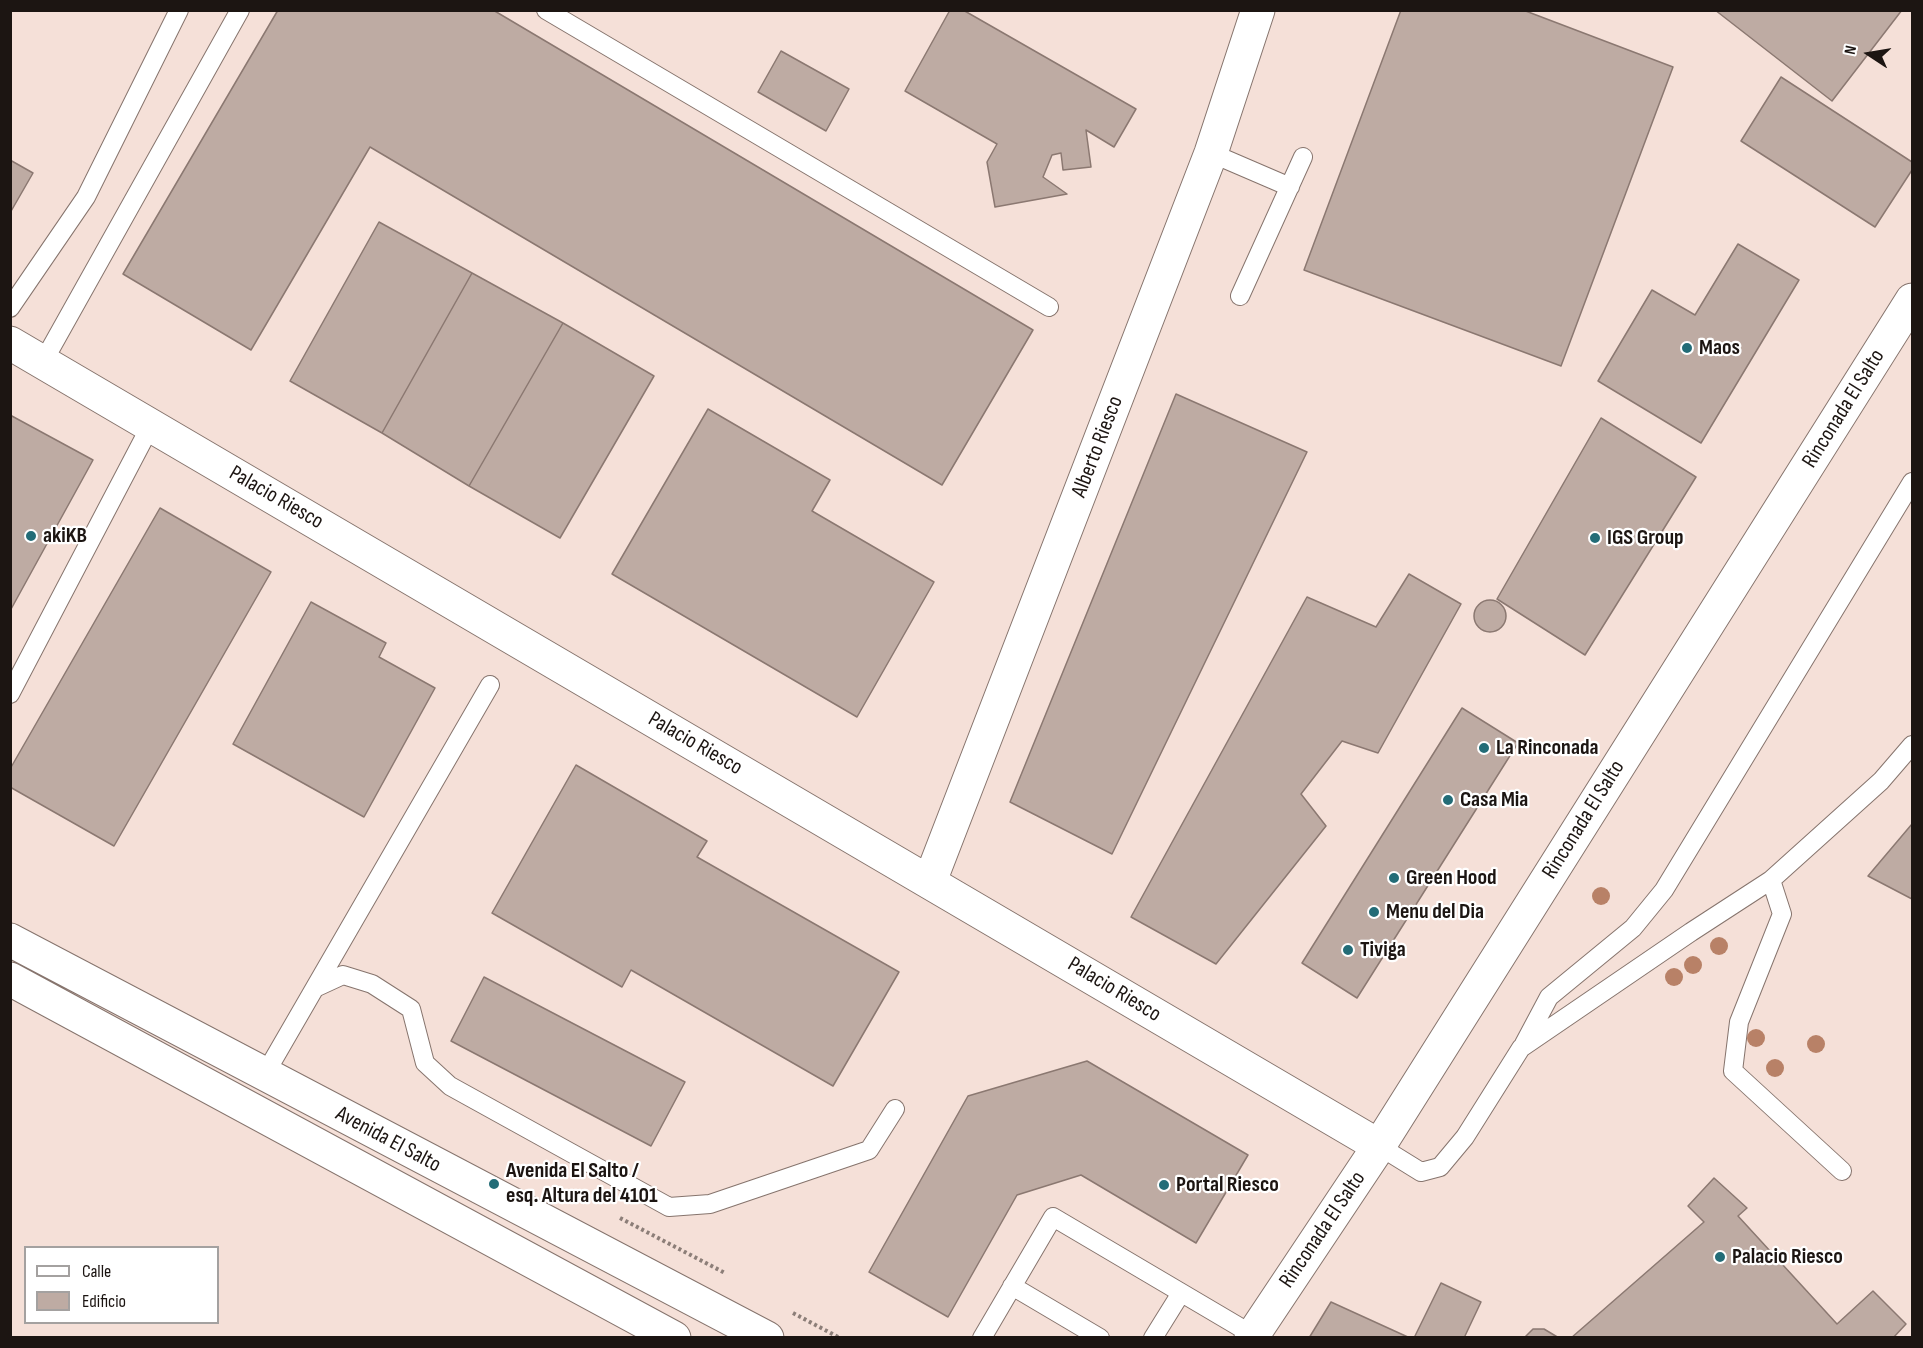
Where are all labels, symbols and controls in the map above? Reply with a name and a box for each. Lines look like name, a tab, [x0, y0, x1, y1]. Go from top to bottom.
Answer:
north arrow	[1839, 24, 1899, 84]
text: N	[1841, 44, 1861, 56]
place label: Maos	[1699, 335, 1740, 361]
marker: Maos	[1680, 341, 1694, 355]
street label: Rinconada El Salto	[1797, 345, 1891, 473]
street label: Alberto Riesco	[1067, 393, 1129, 501]
street label: Palacio Riesco	[224, 460, 328, 536]
place label: akiKB	[43, 523, 87, 549]
place label: IGS Group	[1607, 525, 1684, 551]
marker: akiKB	[24, 529, 38, 543]
marker: IGS Group	[1588, 531, 1602, 545]
street label: Palacio Riesco	[643, 706, 747, 782]
place label: La Rinconada	[1496, 735, 1598, 761]
marker: La Rinconada	[1477, 741, 1491, 755]
street label: Rinconada El Salto	[1537, 756, 1631, 884]
place label: Casa Mia	[1460, 787, 1528, 813]
marker: Casa Mia	[1441, 793, 1455, 807]
place label: Green Hood	[1406, 865, 1497, 891]
marker: Green Hood	[1387, 871, 1401, 885]
place label: Menu del Dia	[1386, 899, 1484, 925]
marker: Menu del Dia	[1367, 905, 1381, 919]
place label: Tiviga	[1360, 937, 1406, 963]
marker: Tiviga	[1341, 943, 1355, 957]
street label: Palacio Riesco	[1062, 952, 1166, 1028]
street label: Avenida El Salto	[331, 1101, 445, 1179]
place label: Avenida El Salto / esq. Altura del 4101	[506, 1158, 658, 1210]
street label: Rinconada El Salto	[1274, 1167, 1372, 1293]
place label: Portal Riesco	[1176, 1172, 1279, 1198]
marker: Avenida El Salto / esq. Altura del 4101	[487, 1177, 501, 1191]
marker: Portal Riesco	[1157, 1178, 1171, 1192]
place label: Palacio Riesco	[1732, 1244, 1843, 1270]
legend	[24, 1246, 219, 1324]
marker: Palacio Riesco	[1713, 1250, 1727, 1264]
text: Calle	[82, 1261, 111, 1282]
text: Edificio	[82, 1291, 126, 1312]

